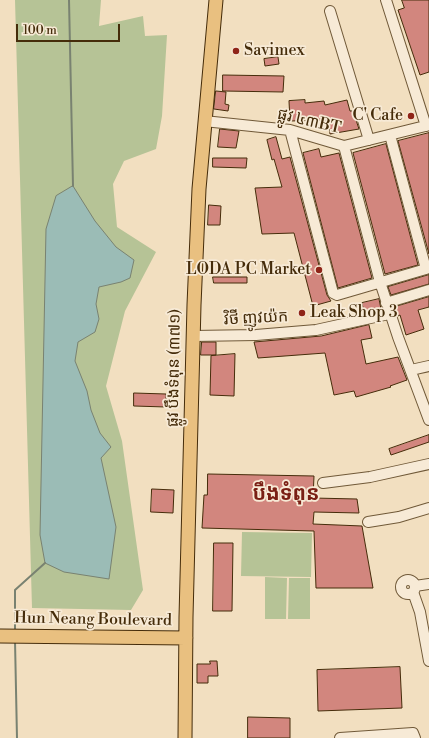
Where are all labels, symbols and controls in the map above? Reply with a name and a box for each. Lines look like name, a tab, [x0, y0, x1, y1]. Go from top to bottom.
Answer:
scale bar	[18, 16, 122, 42]
text: 100 m	[23, 23, 57, 38]
place label: Savimex	[244, 41, 305, 61]
marker: Savimex	[231, 46, 241, 56]
street label: ផ្លូវ ៤៣BT	[275, 105, 343, 139]
place label: C' Cafe	[352, 106, 403, 126]
marker: C' Cafe	[406, 111, 416, 121]
place label: LODA PC Market	[186, 260, 311, 280]
marker: LODA PC Market	[314, 265, 324, 275]
place label: Leak Shop 3	[310, 303, 398, 323]
street label: វិថី ញូវយ៉ក	[223, 308, 289, 330]
marker: Leak Shop 3	[297, 308, 307, 318]
street label: ផ្លូវ បឹងទំពុន (៣៧១)	[164, 309, 186, 427]
district label: បឹងទំពុន	[252, 483, 320, 507]
street label: Hun Neang Boulevard	[14, 609, 172, 631]

